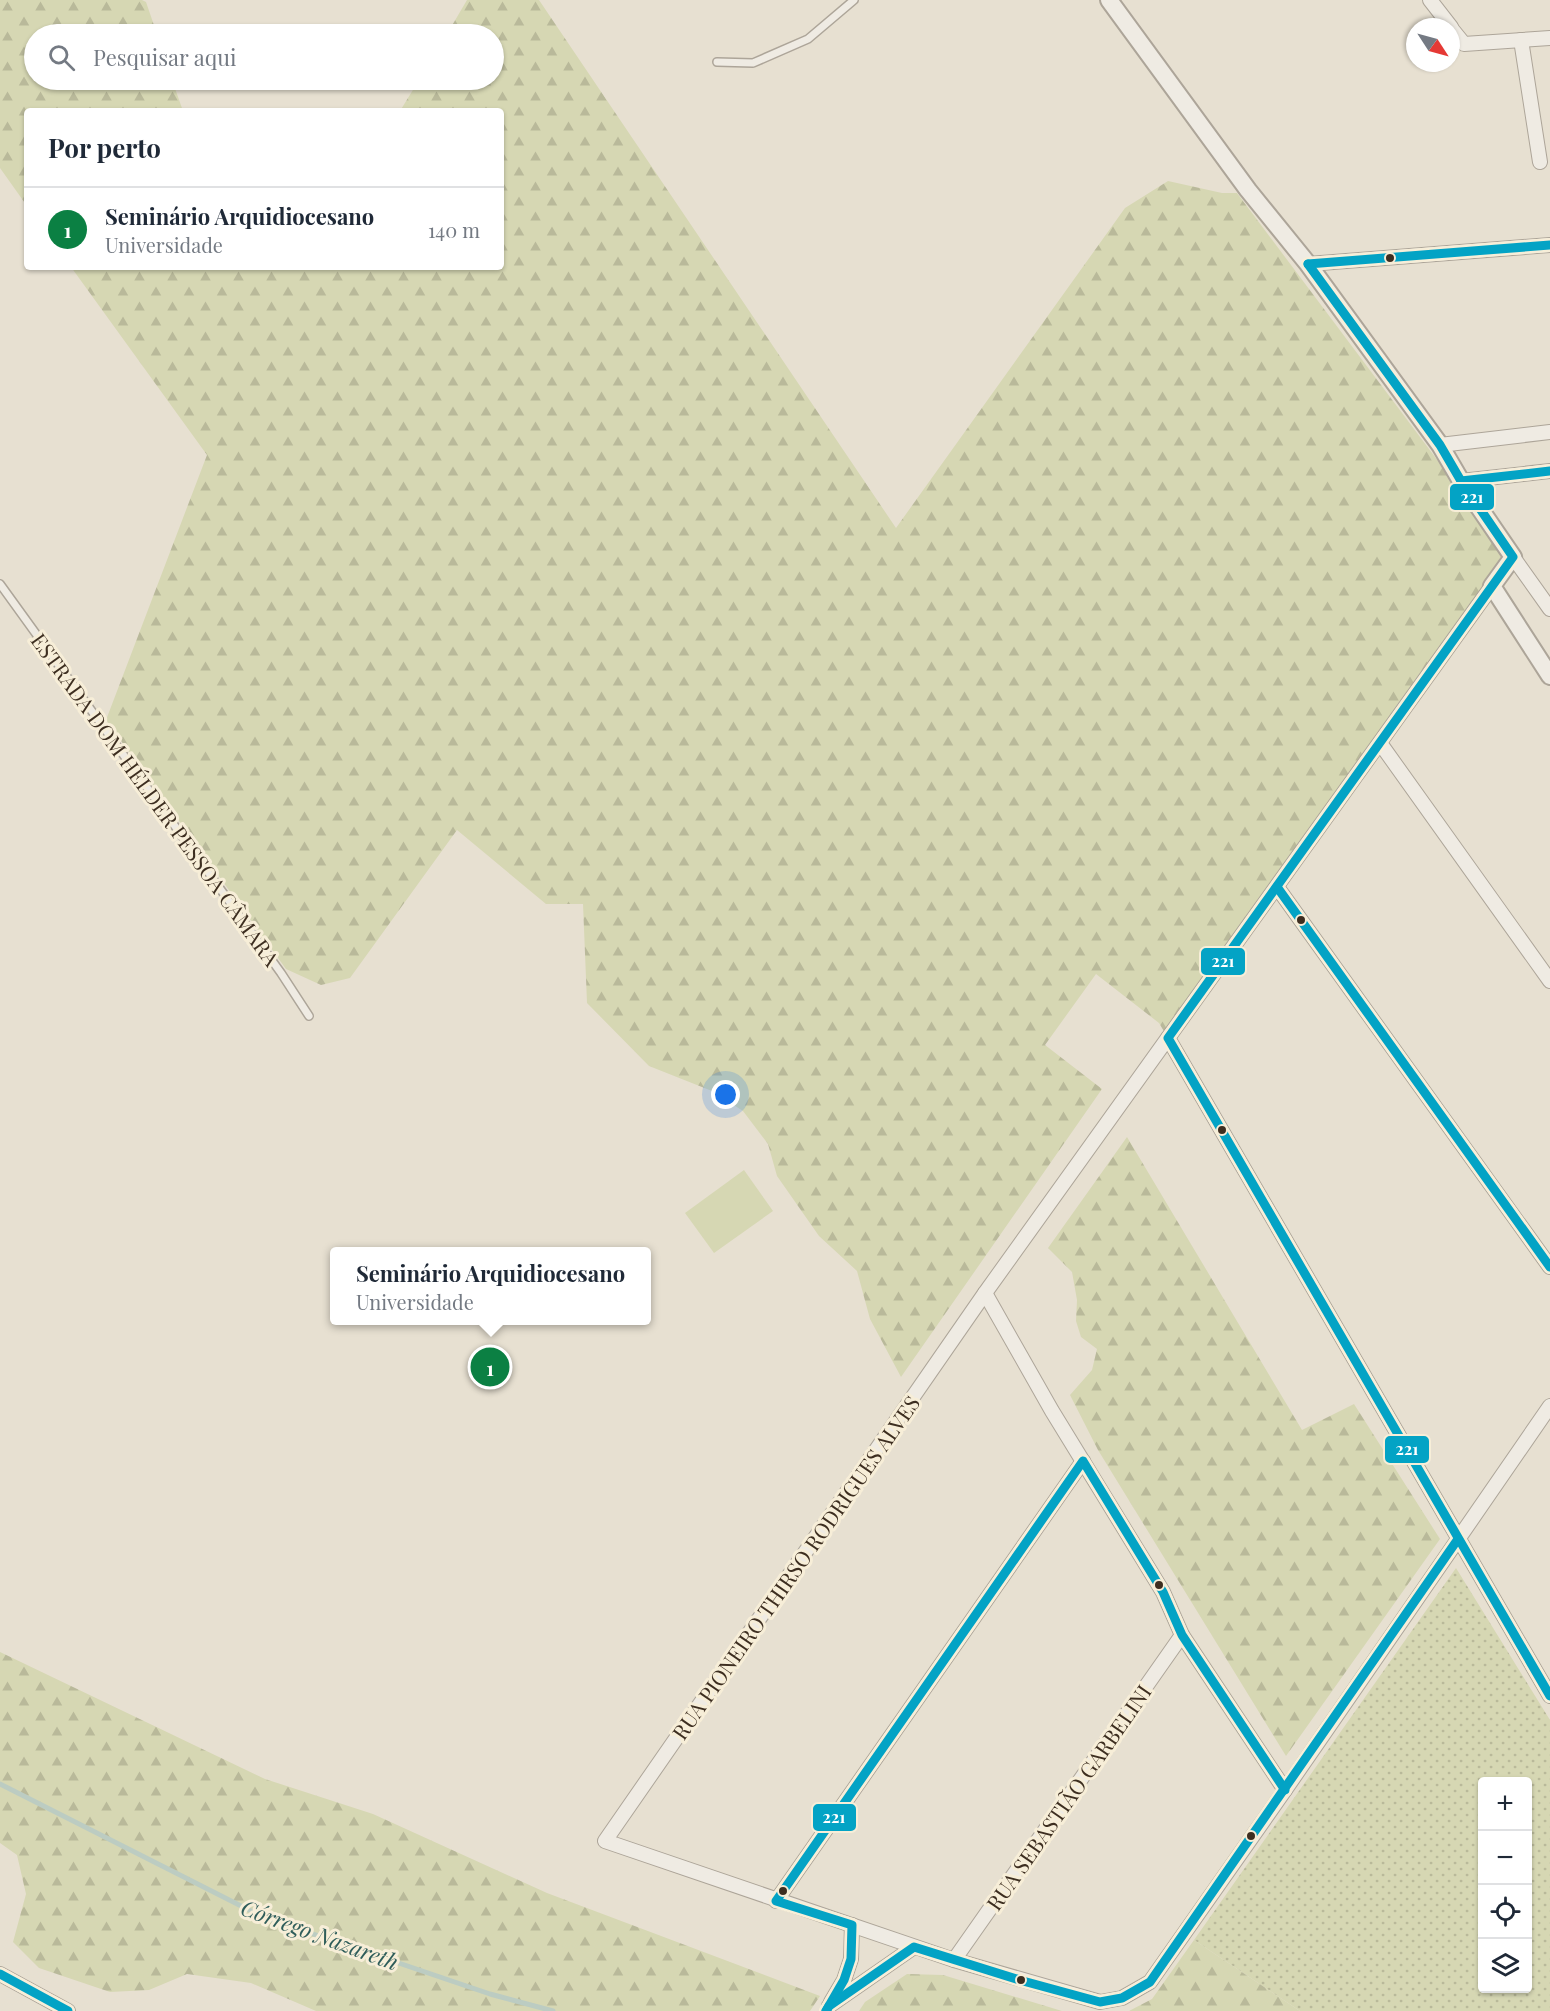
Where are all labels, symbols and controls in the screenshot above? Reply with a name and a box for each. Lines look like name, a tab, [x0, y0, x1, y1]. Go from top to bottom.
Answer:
north arrow	[1406, 18, 1460, 72]
search box	[24, 24, 504, 90]
icon: search	[45, 41, 78, 74]
text: Pesquisar aqui	[93, 42, 236, 72]
text: Por perto	[48, 130, 161, 165]
text: Seminário Arquidiocesano	[105, 201, 374, 231]
text: 1	[64, 216, 71, 243]
text: 140 m	[428, 216, 480, 243]
text: Universidade	[105, 231, 223, 258]
unlabelled marker	[1384, 252, 1396, 264]
line badge: 221	[1449, 483, 1495, 511]
text: 221	[1461, 486, 1483, 507]
street label: ESTRADA DOM HÉLDER PESSOA CÂMARA	[26, 627, 287, 972]
unlabelled marker	[1295, 914, 1307, 926]
line badge: 221	[1200, 947, 1246, 976]
text: 221	[1212, 950, 1234, 971]
your location	[711, 1080, 740, 1109]
unlabelled marker	[1216, 1124, 1228, 1136]
popup	[330, 1247, 651, 1325]
text: Seminário Arquidiocesano	[356, 1258, 625, 1288]
text: Universidade	[356, 1288, 474, 1315]
pin: 1	[470, 1344, 510, 1390]
street label: RUA PIONEIRO THIRSO RODRIGUES ALVES	[665, 1389, 925, 1745]
line badge: 221	[1384, 1435, 1430, 1464]
text: 221	[1396, 1438, 1418, 1459]
unlabelled marker	[1153, 1579, 1165, 1591]
street label: RUA SEBASTIÃO GARBELINI	[979, 1679, 1157, 1915]
map controls	[1478, 1777, 1532, 1993]
button: +	[1478, 1777, 1532, 1831]
line badge: 221	[812, 1803, 857, 1832]
text: 221	[823, 1806, 845, 1827]
unlabelled marker	[1245, 1830, 1257, 1842]
button: −	[1478, 1831, 1532, 1885]
unlabelled marker	[777, 1885, 789, 1897]
button: locate	[1478, 1885, 1532, 1939]
water label: Córrego Nazareth	[237, 1892, 403, 1976]
button: layers	[1478, 1939, 1532, 1993]
unlabelled marker	[1015, 1974, 1027, 1986]

